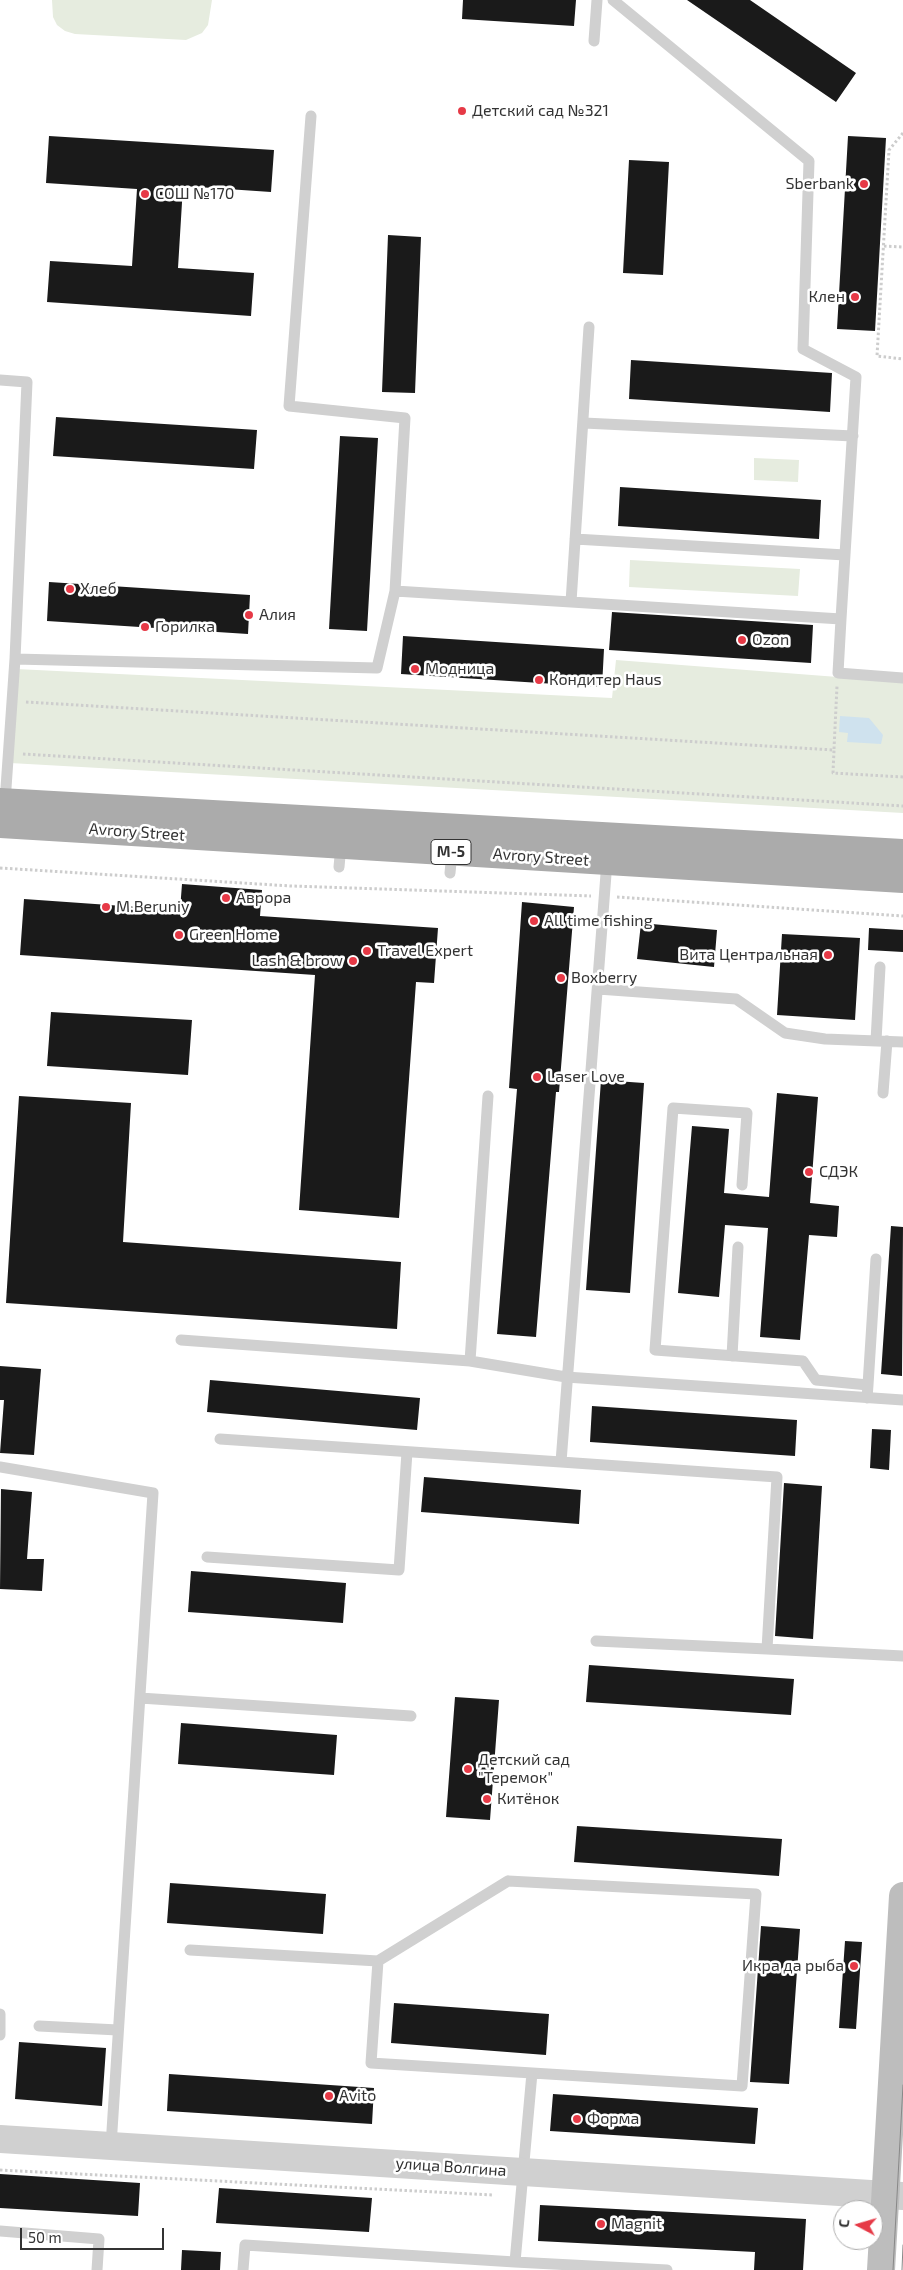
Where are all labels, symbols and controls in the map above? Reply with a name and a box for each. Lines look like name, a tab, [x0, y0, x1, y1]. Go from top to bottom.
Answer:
place label: Детский сад №321	[472, 101, 609, 121]
marker: Детский сад №321	[456, 105, 468, 117]
place label: Sberbank	[786, 174, 854, 194]
marker: Sberbank	[858, 178, 870, 190]
place label: СОШ №170	[155, 184, 234, 204]
marker: СОШ №170	[139, 188, 151, 200]
place label: Клен	[808, 287, 845, 307]
marker: Клен	[849, 291, 861, 303]
place label: Хлеб	[80, 579, 117, 599]
marker: Хлеб	[64, 583, 76, 595]
place label: Алия	[259, 605, 296, 625]
marker: Алия	[243, 609, 255, 621]
place label: Горилка	[155, 617, 215, 637]
marker: Горилка	[139, 621, 151, 633]
place label: Ozon	[752, 630, 789, 650]
marker: Ozon	[736, 634, 748, 646]
place label: Модница	[425, 659, 494, 679]
marker: Модница	[409, 663, 421, 675]
place label: Кондитер Haus	[549, 670, 662, 690]
marker: Кондитер Haus	[533, 674, 545, 686]
street label: Avrory Street	[88, 819, 186, 845]
road number: М-5	[431, 840, 471, 864]
street label: Avrory Street	[492, 844, 590, 870]
place label: Аврора	[236, 888, 291, 908]
marker: Аврора	[220, 892, 232, 904]
place label: M.Beruniy	[116, 897, 189, 917]
marker: M.Beruniy	[100, 901, 112, 913]
place label: All time fishing	[544, 911, 653, 931]
marker: All time fishing	[528, 915, 540, 927]
place label: Green Home	[189, 925, 278, 945]
marker: Green Home	[173, 929, 185, 941]
place label: Travel Expert	[377, 941, 473, 961]
marker: Travel Expert	[361, 945, 373, 957]
place label: Вита Центральная	[679, 945, 818, 965]
marker: Вита Центральная	[822, 949, 834, 961]
place label: Lash & brow	[252, 951, 343, 971]
marker: Lash & brow	[347, 955, 359, 967]
place label: Boxberry	[571, 968, 637, 988]
marker: Boxberry	[555, 972, 567, 984]
place label: Laser Love	[547, 1067, 625, 1087]
marker: Laser Love	[531, 1071, 543, 1083]
place label: СДЭК	[819, 1162, 858, 1182]
marker: СДЭК	[803, 1166, 815, 1178]
place label: Детский сад "Теремок"	[478, 1750, 570, 1788]
marker: Детский сад "Теремок"	[462, 1763, 474, 1775]
place label: Китёнок	[497, 1789, 559, 1809]
marker: Китёнок	[481, 1793, 493, 1805]
place label: Икра да рыба	[742, 1956, 844, 1976]
marker: Икра да рыба	[848, 1960, 860, 1972]
place label: Avito	[339, 2086, 376, 2106]
marker: Avito	[323, 2090, 335, 2102]
place label: Форма	[587, 2109, 639, 2129]
marker: Форма	[571, 2113, 583, 2125]
street label: улица Волгина	[395, 2154, 507, 2180]
north arrow	[833, 2200, 883, 2250]
place label: Magnit	[611, 2214, 662, 2234]
scale bar	[22, 2218, 166, 2250]
marker: Magnit	[595, 2218, 607, 2230]
text: С	[835, 2219, 852, 2228]
text: 50 m	[28, 2228, 62, 2246]

